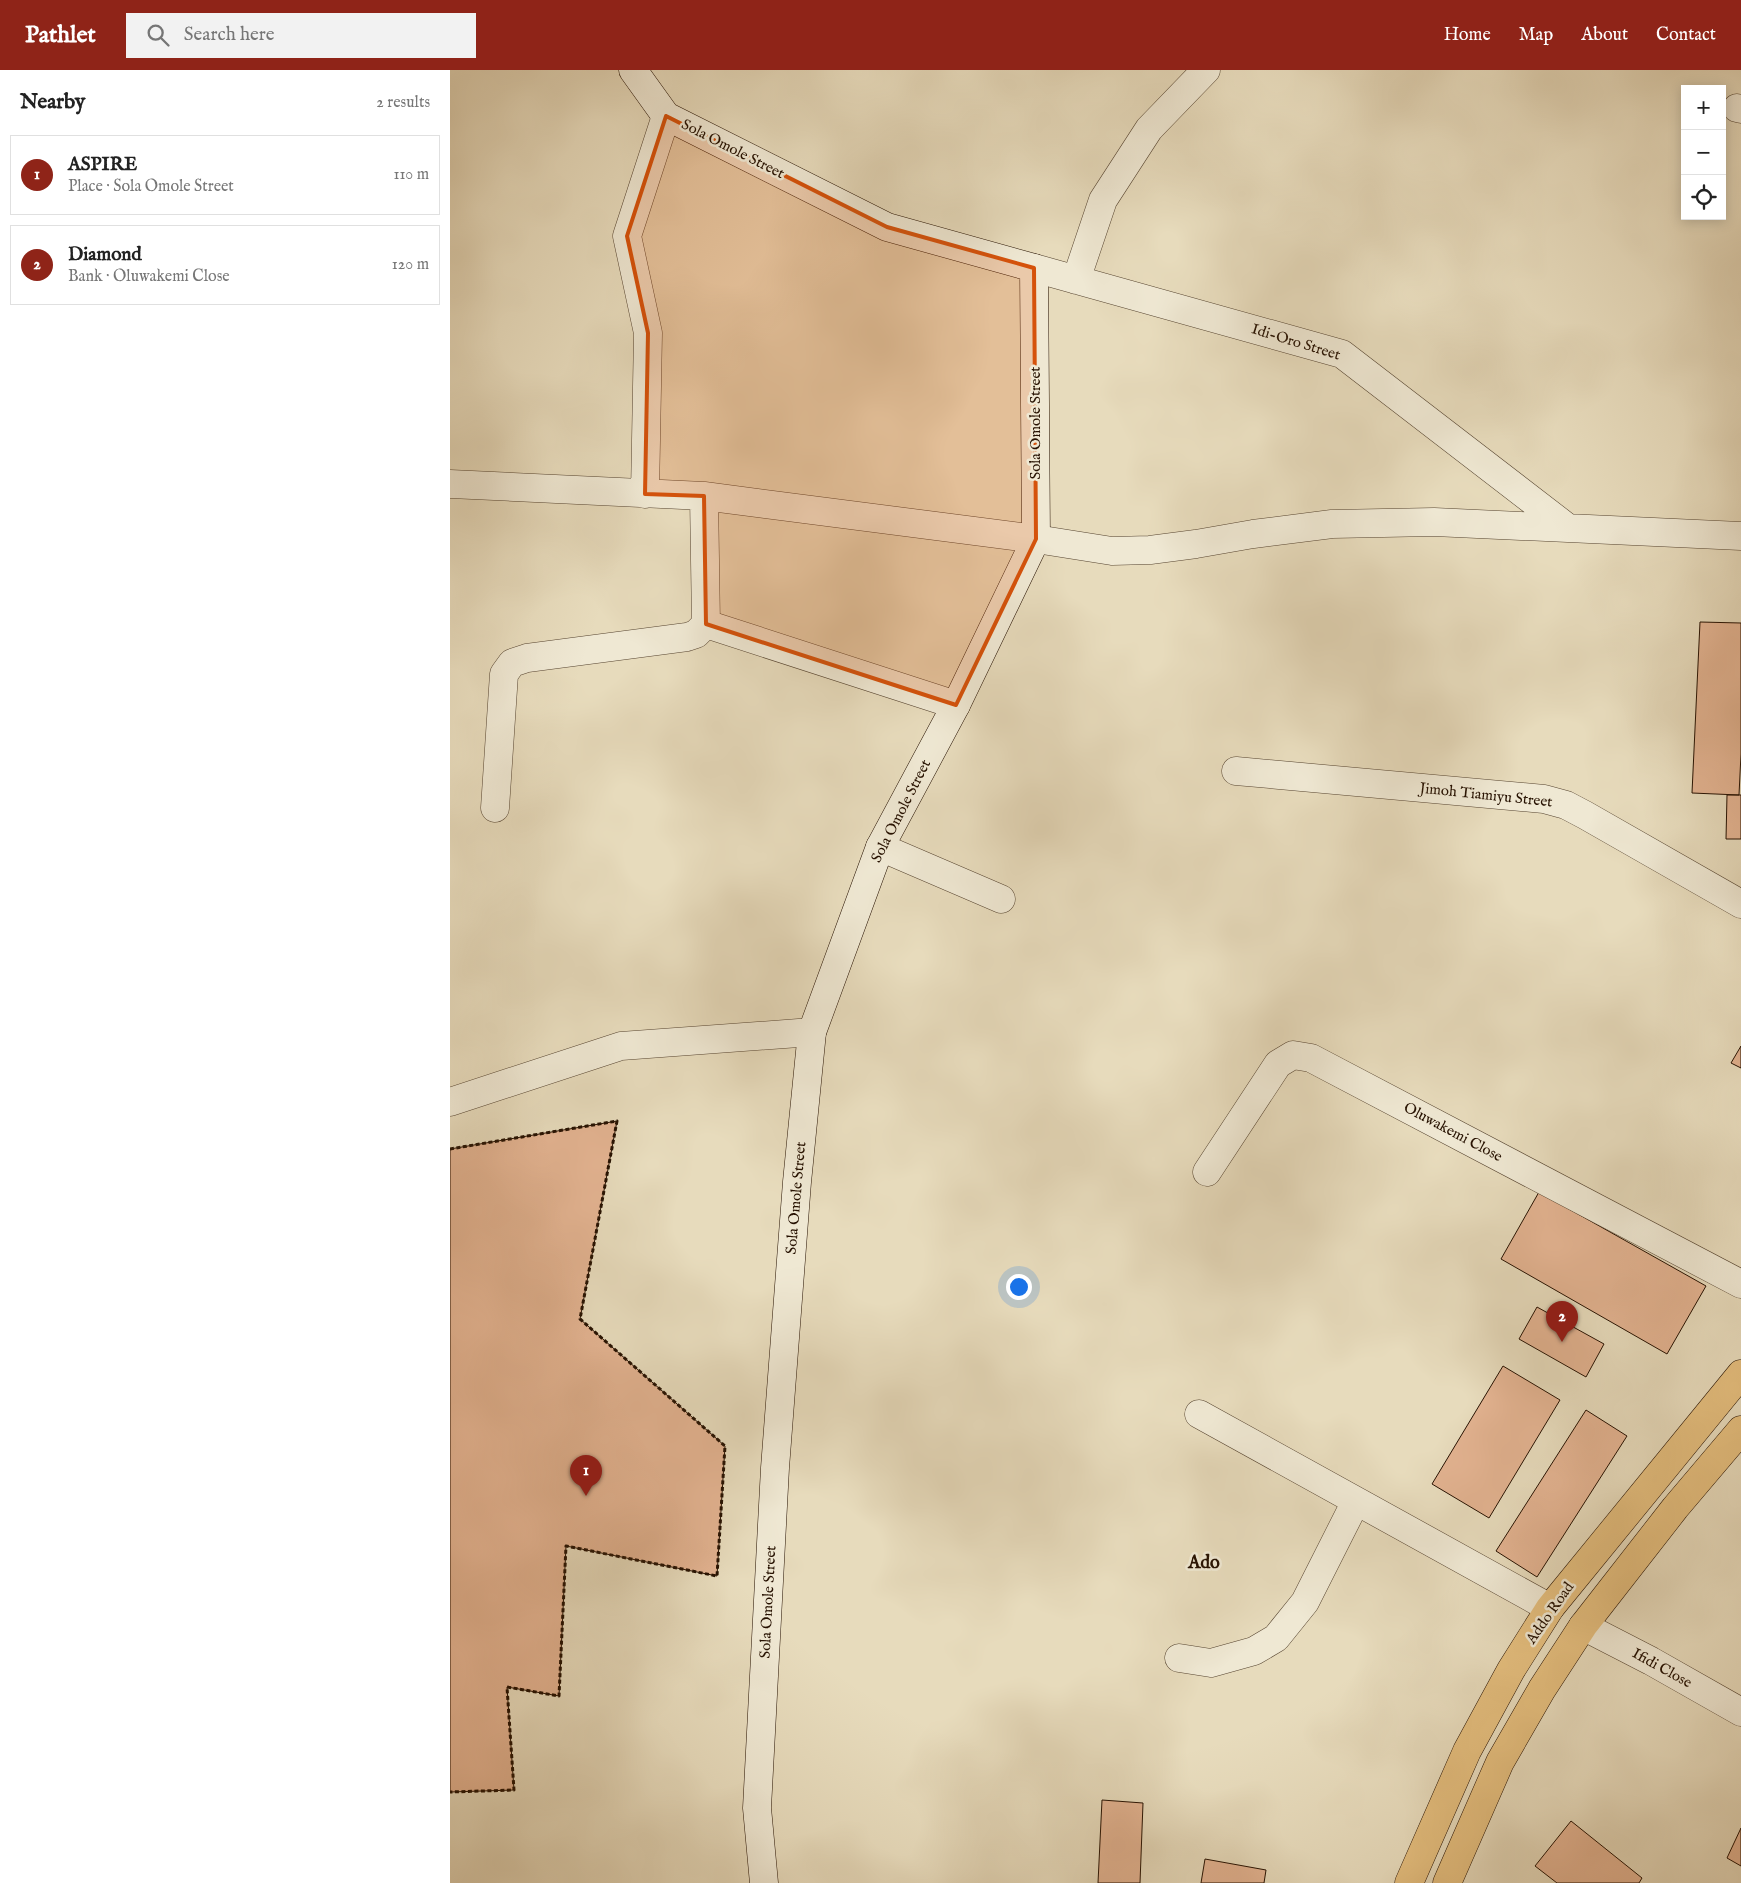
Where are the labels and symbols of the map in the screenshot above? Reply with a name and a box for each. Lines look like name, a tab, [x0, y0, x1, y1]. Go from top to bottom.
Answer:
street label: Sola Omole Street	[678, 115, 788, 183]
street label: Idi-Oro Street	[1249, 319, 1343, 365]
street label: Sola Omole Street	[1026, 366, 1045, 480]
street label: Sola Omole Street	[867, 756, 935, 866]
street label: Jimoh Tiamiyu Street	[1417, 778, 1553, 811]
street label: Oluwakemi Close	[1400, 1098, 1506, 1166]
street label: Sola Omole Street	[782, 1141, 810, 1255]
your location	[1006, 1274, 1032, 1300]
pin: 2	[1546, 1301, 1578, 1342]
pin: 1	[570, 1455, 602, 1496]
street label: Sola Omole Street	[756, 1545, 780, 1659]
district label: Ado	[1187, 1552, 1220, 1575]
street label: Addo Road	[1521, 1577, 1579, 1649]
street label: Ifidi Close	[1629, 1644, 1695, 1692]

